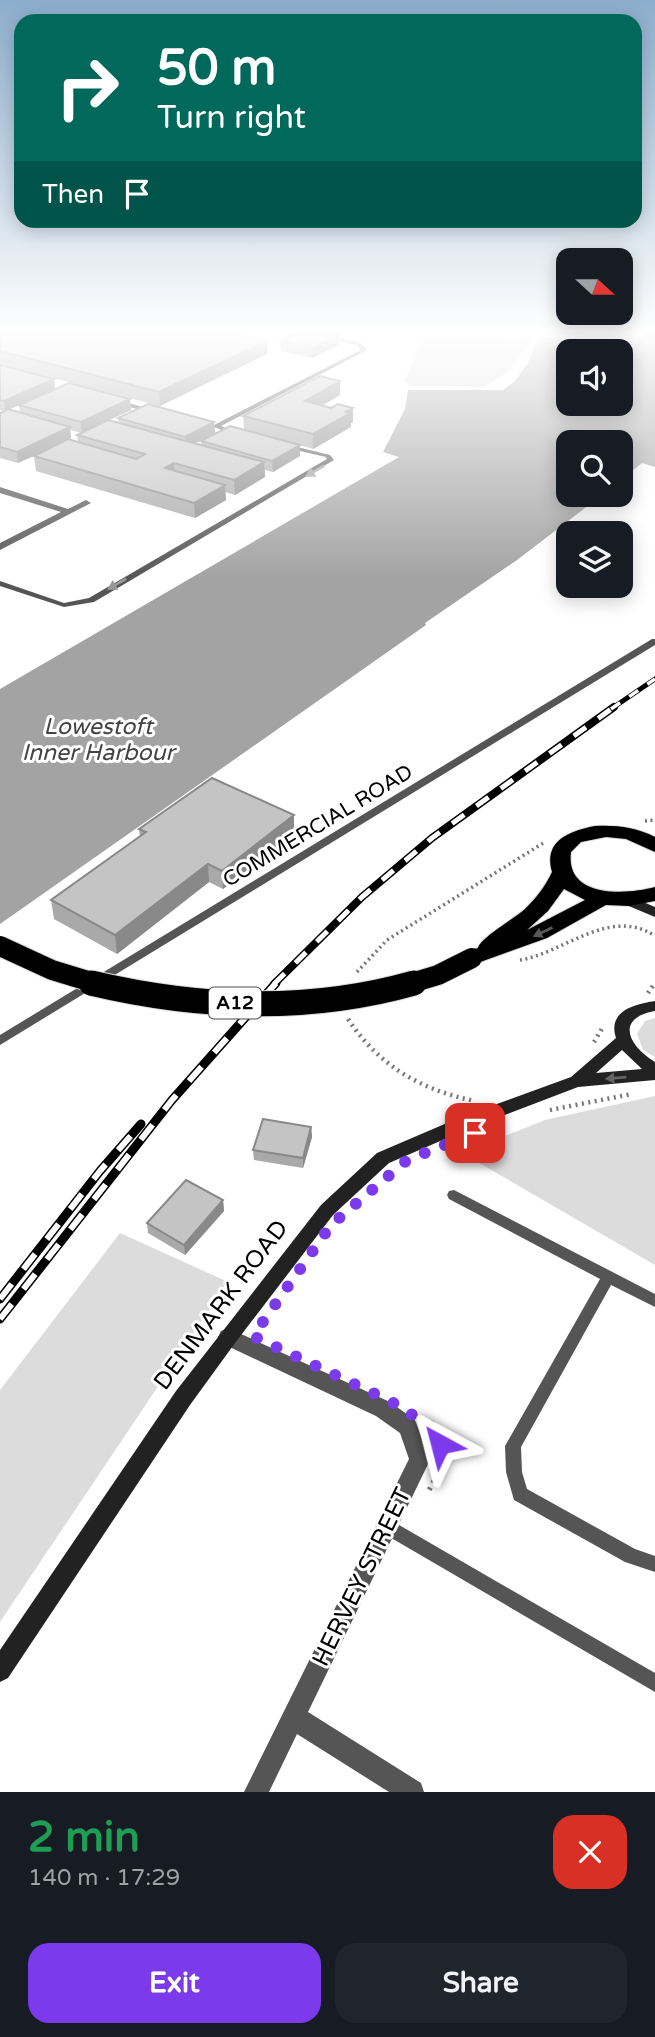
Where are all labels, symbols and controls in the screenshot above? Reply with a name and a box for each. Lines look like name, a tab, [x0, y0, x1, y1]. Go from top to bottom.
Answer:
text: 50 m	[157, 39, 276, 98]
icon: right	[42, 42, 133, 133]
text: Turn right	[157, 99, 306, 137]
icon: arrive	[118, 175, 156, 213]
text: Then	[42, 179, 104, 210]
north arrow	[556, 248, 634, 326]
map controls	[556, 248, 633, 598]
button: sound	[556, 339, 633, 416]
button: search	[556, 430, 633, 507]
one-way arrow	[305, 465, 324, 477]
button: layers	[556, 521, 633, 598]
one-way arrow	[108, 578, 127, 591]
water label: Lowestoft Inner Harbour	[22, 713, 177, 767]
street label: COMMERCIAL ROAD	[219, 759, 417, 893]
one-way arrow	[532, 927, 553, 938]
road number: A12	[209, 987, 261, 1018]
one-way arrow	[605, 1073, 627, 1084]
pin	[445, 1103, 505, 1163]
icon: arrive	[456, 1114, 494, 1152]
street label: DENMARK ROAD	[148, 1214, 294, 1396]
position arrow	[403, 1407, 477, 1481]
street label: HERVEY STREET	[306, 1483, 418, 1671]
text: 2 min	[28, 1812, 140, 1863]
button: close	[553, 1815, 627, 1889]
text: 140 m · 17:29	[28, 1864, 180, 1892]
button: Exit	[28, 1943, 321, 2023]
button: Share	[335, 1943, 627, 2023]

